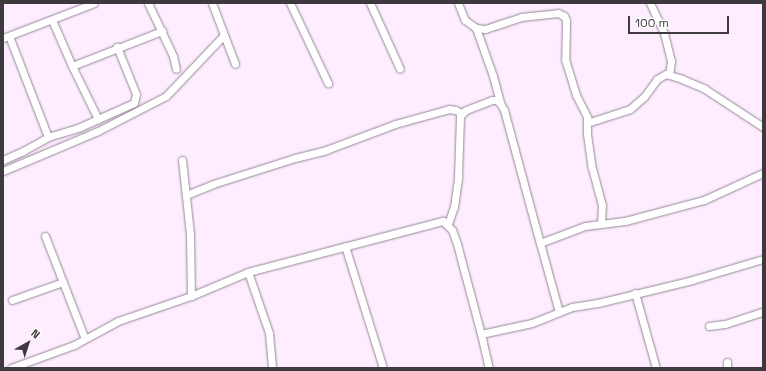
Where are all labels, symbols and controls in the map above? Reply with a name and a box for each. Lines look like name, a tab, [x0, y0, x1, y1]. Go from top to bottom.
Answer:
scale bar	[630, 8, 731, 34]
text: 100 m	[635, 15, 669, 31]
north arrow	[8, 323, 48, 363]
text: N	[28, 326, 43, 341]

